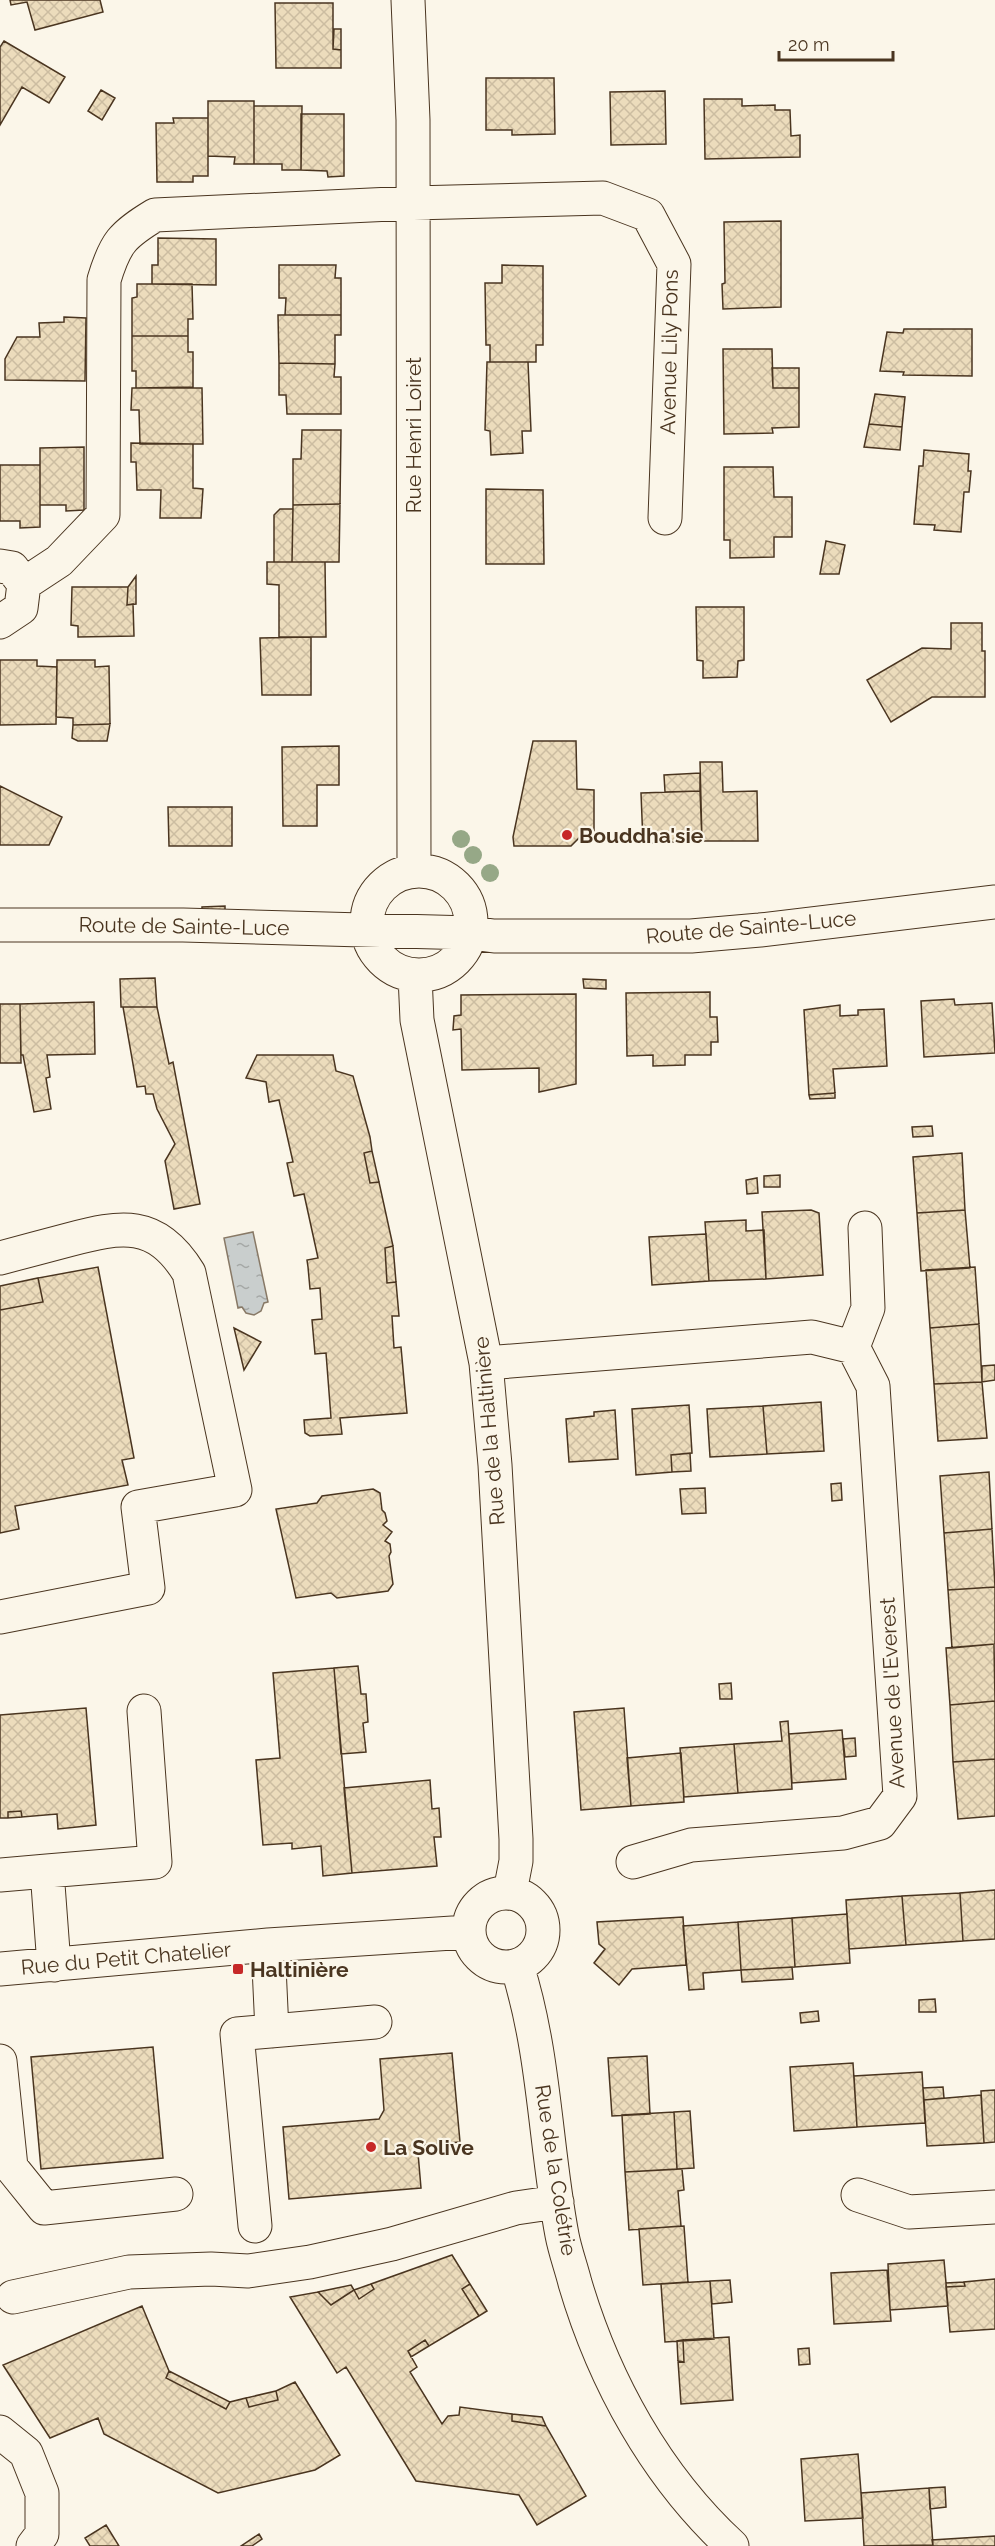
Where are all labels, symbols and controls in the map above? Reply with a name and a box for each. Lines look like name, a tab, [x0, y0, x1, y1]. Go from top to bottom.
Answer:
scale bar	[779, 24, 893, 62]
text: 20 m	[788, 34, 830, 55]
street label: Avenue Lily Pons	[655, 269, 683, 435]
street label: Rue Henri Loiret	[401, 357, 426, 513]
place label: Bouddha'sie	[579, 823, 704, 848]
marker: Bouddha'sie	[560, 828, 574, 842]
street label: Route de Sainte-Luce	[645, 905, 857, 949]
street label: Route de Sainte-Luce	[78, 912, 290, 940]
street label: Rue de la Haltinière	[468, 1335, 510, 1527]
street label: Avenue de l'Everest	[875, 1597, 909, 1789]
street label: Rue du Petit Chatelier	[20, 1936, 233, 1980]
place label: Haltinière	[250, 1957, 349, 1982]
marker: Haltinière	[231, 1962, 245, 1976]
street label: Rue de la Colétrie	[530, 2083, 582, 2257]
place label: La Solive	[383, 2135, 474, 2160]
marker: La Solive	[364, 2140, 378, 2154]

